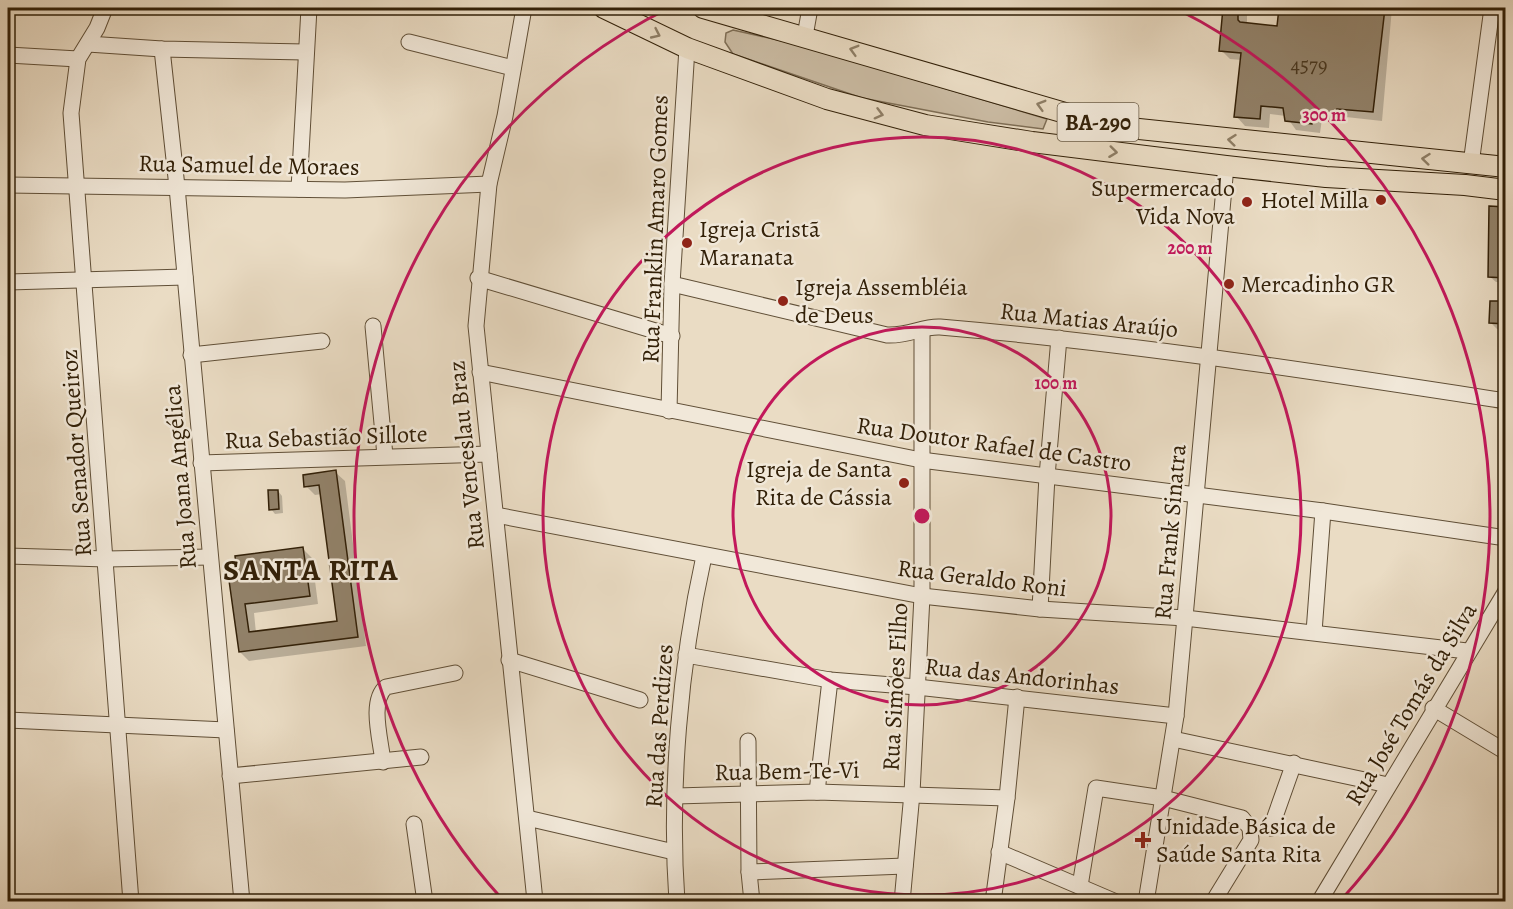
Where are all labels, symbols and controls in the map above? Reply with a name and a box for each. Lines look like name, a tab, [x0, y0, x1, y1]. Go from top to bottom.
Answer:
one-way arrow	[650, 26, 661, 38]
one-way arrow	[849, 45, 859, 58]
house number: 4579	[1291, 51, 1327, 79]
street label: Rua Franklin Amaro Gomes	[634, 94, 676, 364]
one-way arrow	[1036, 100, 1046, 113]
road number: BA-290	[1058, 103, 1138, 141]
text: 300 m	[1302, 103, 1346, 127]
one-way arrow	[874, 106, 884, 119]
one-way arrow	[1228, 134, 1237, 147]
one-way arrow	[1108, 145, 1117, 157]
street label: Rua Samuel de Moraes	[138, 147, 360, 183]
one-way arrow	[1422, 153, 1431, 166]
place label: Supermercado Vida Nova	[1091, 172, 1236, 232]
place label: Hotel Milla	[1260, 184, 1370, 216]
marker: Hotel Milla	[1374, 193, 1388, 207]
marker: Supermercado Vida Nova	[1240, 195, 1254, 209]
place label: Igreja Cristã Maranata	[699, 213, 821, 273]
marker: Igreja Cristã Maranata	[680, 236, 694, 250]
text: 200 m	[1167, 236, 1213, 260]
place label: Mercadinho GR	[1241, 268, 1395, 300]
place label: Igreja Assembléia de Deus	[795, 271, 968, 331]
marker: Mercadinho GR	[1222, 277, 1236, 291]
marker: Igreja Assembléia de Deus	[776, 294, 790, 308]
street label: Rua Matias Araújo	[998, 295, 1180, 345]
street label: Rua Senador Queiroz	[53, 348, 99, 558]
street label: Rua Venceslau Braz	[440, 359, 492, 551]
text: 100 m	[1035, 371, 1077, 395]
street label: Rua Joana Angélica	[156, 383, 204, 571]
street label: Rua Doutor Rafael de Castro	[855, 409, 1133, 479]
street label: Rua Sebastião Sillote	[224, 417, 428, 457]
street label: Rua Frank Sinatra	[1146, 442, 1194, 621]
place label: Igreja de Santa Rita de Cássia	[746, 453, 893, 513]
marker: Igreja de Santa Rita de Cássia	[897, 476, 911, 490]
centre of rings	[912, 506, 932, 526]
district label: SANTA RITA	[223, 550, 399, 590]
street label: Rua Geraldo Roni	[895, 552, 1069, 604]
street label: Rua José Tomás da Silva	[1338, 596, 1485, 811]
street label: Rua Simões Filho	[875, 602, 915, 772]
street label: Rua das Perdizes	[637, 643, 681, 809]
street label: Rua das Andorinhas	[923, 650, 1121, 702]
street label: Rua Bem-Te-Vi	[714, 754, 860, 788]
place label: Unidade Básica de Saúde Santa Rita	[1156, 810, 1336, 870]
marker: Unidade Básica de Saúde Santa Rita	[1134, 831, 1152, 849]

